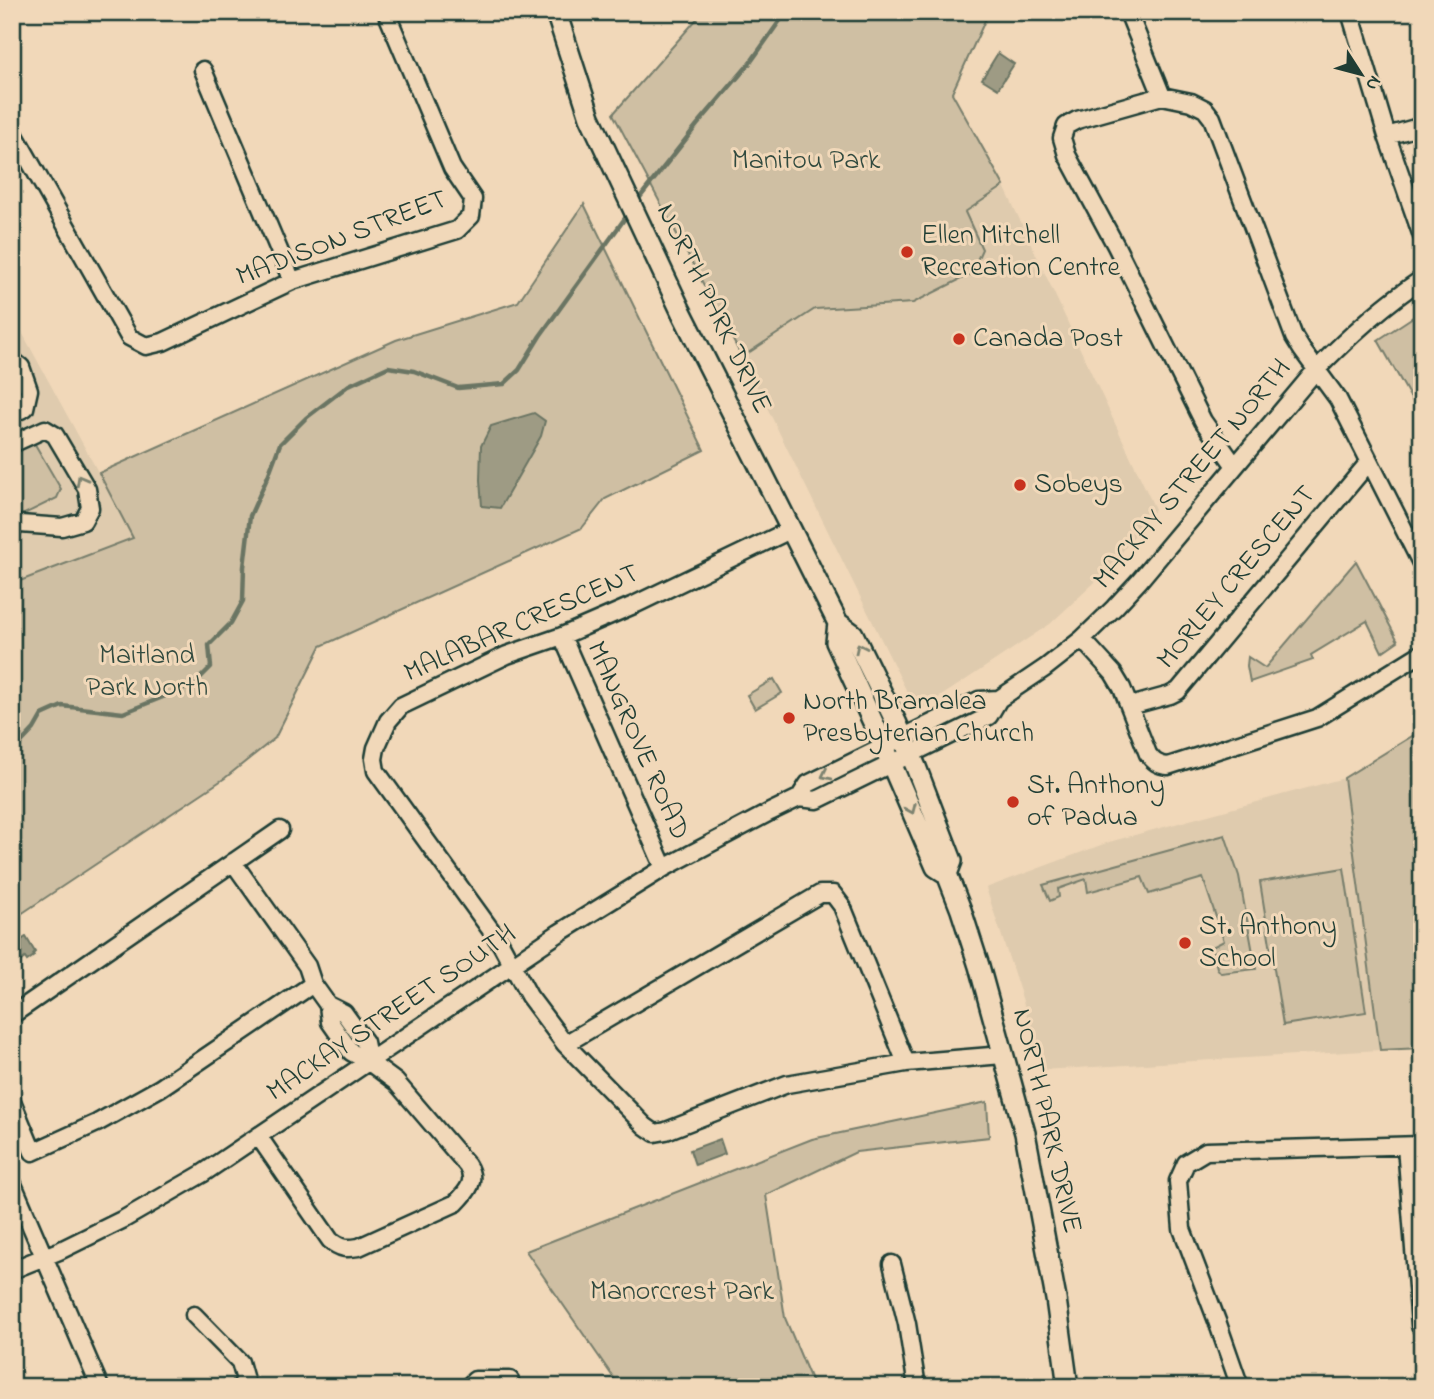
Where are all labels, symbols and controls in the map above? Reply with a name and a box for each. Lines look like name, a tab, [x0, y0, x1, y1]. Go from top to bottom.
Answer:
north arrow	[1326, 38, 1396, 108]
text: N	[1358, 69, 1387, 96]
park label: Manitou Park	[732, 141, 881, 182]
street label: MADISON STREET	[230, 180, 454, 298]
street label: NORTH PARK DRIVE	[644, 197, 782, 421]
place label: Ellen Mitchell Recreation Centre	[921, 216, 1120, 289]
marker: Ellen Mitchell Recreation Centre	[899, 244, 915, 260]
place label: Canada Post	[973, 319, 1123, 360]
marker: Canada Post	[951, 331, 967, 347]
street label: MACKAY STREET NORTH	[1084, 351, 1302, 599]
place label: Sobeys	[1034, 465, 1123, 506]
one-way arrow	[76, 475, 89, 487]
marker: Sobeys	[1012, 477, 1028, 493]
street label: MORLEY CRESCENT	[1148, 477, 1326, 679]
street label: MALABAR CRESCENT	[398, 554, 646, 694]
street label: MANGROVE ROAD	[575, 635, 699, 847]
park label: Maitland Park North	[86, 636, 208, 709]
one-way arrow	[854, 643, 868, 655]
place label: North Bramalea Presbyterian Church	[803, 682, 1034, 755]
marker: North Bramalea Presbyterian Church	[781, 710, 797, 726]
place label: St. Anthony of Padua	[1027, 766, 1165, 839]
one-way arrow	[821, 767, 833, 781]
marker: St. Anthony of Padua	[1005, 794, 1021, 810]
one-way arrow	[903, 802, 917, 815]
place label: St. Anthony School	[1199, 907, 1337, 980]
street label: MACKAY STREET SOUTH	[259, 915, 525, 1113]
marker: St. Anthony School	[1177, 935, 1193, 951]
street label: NORTH PARK DRIVE	[1000, 1005, 1092, 1237]
park label: Manorcrest Park	[590, 1272, 775, 1313]

